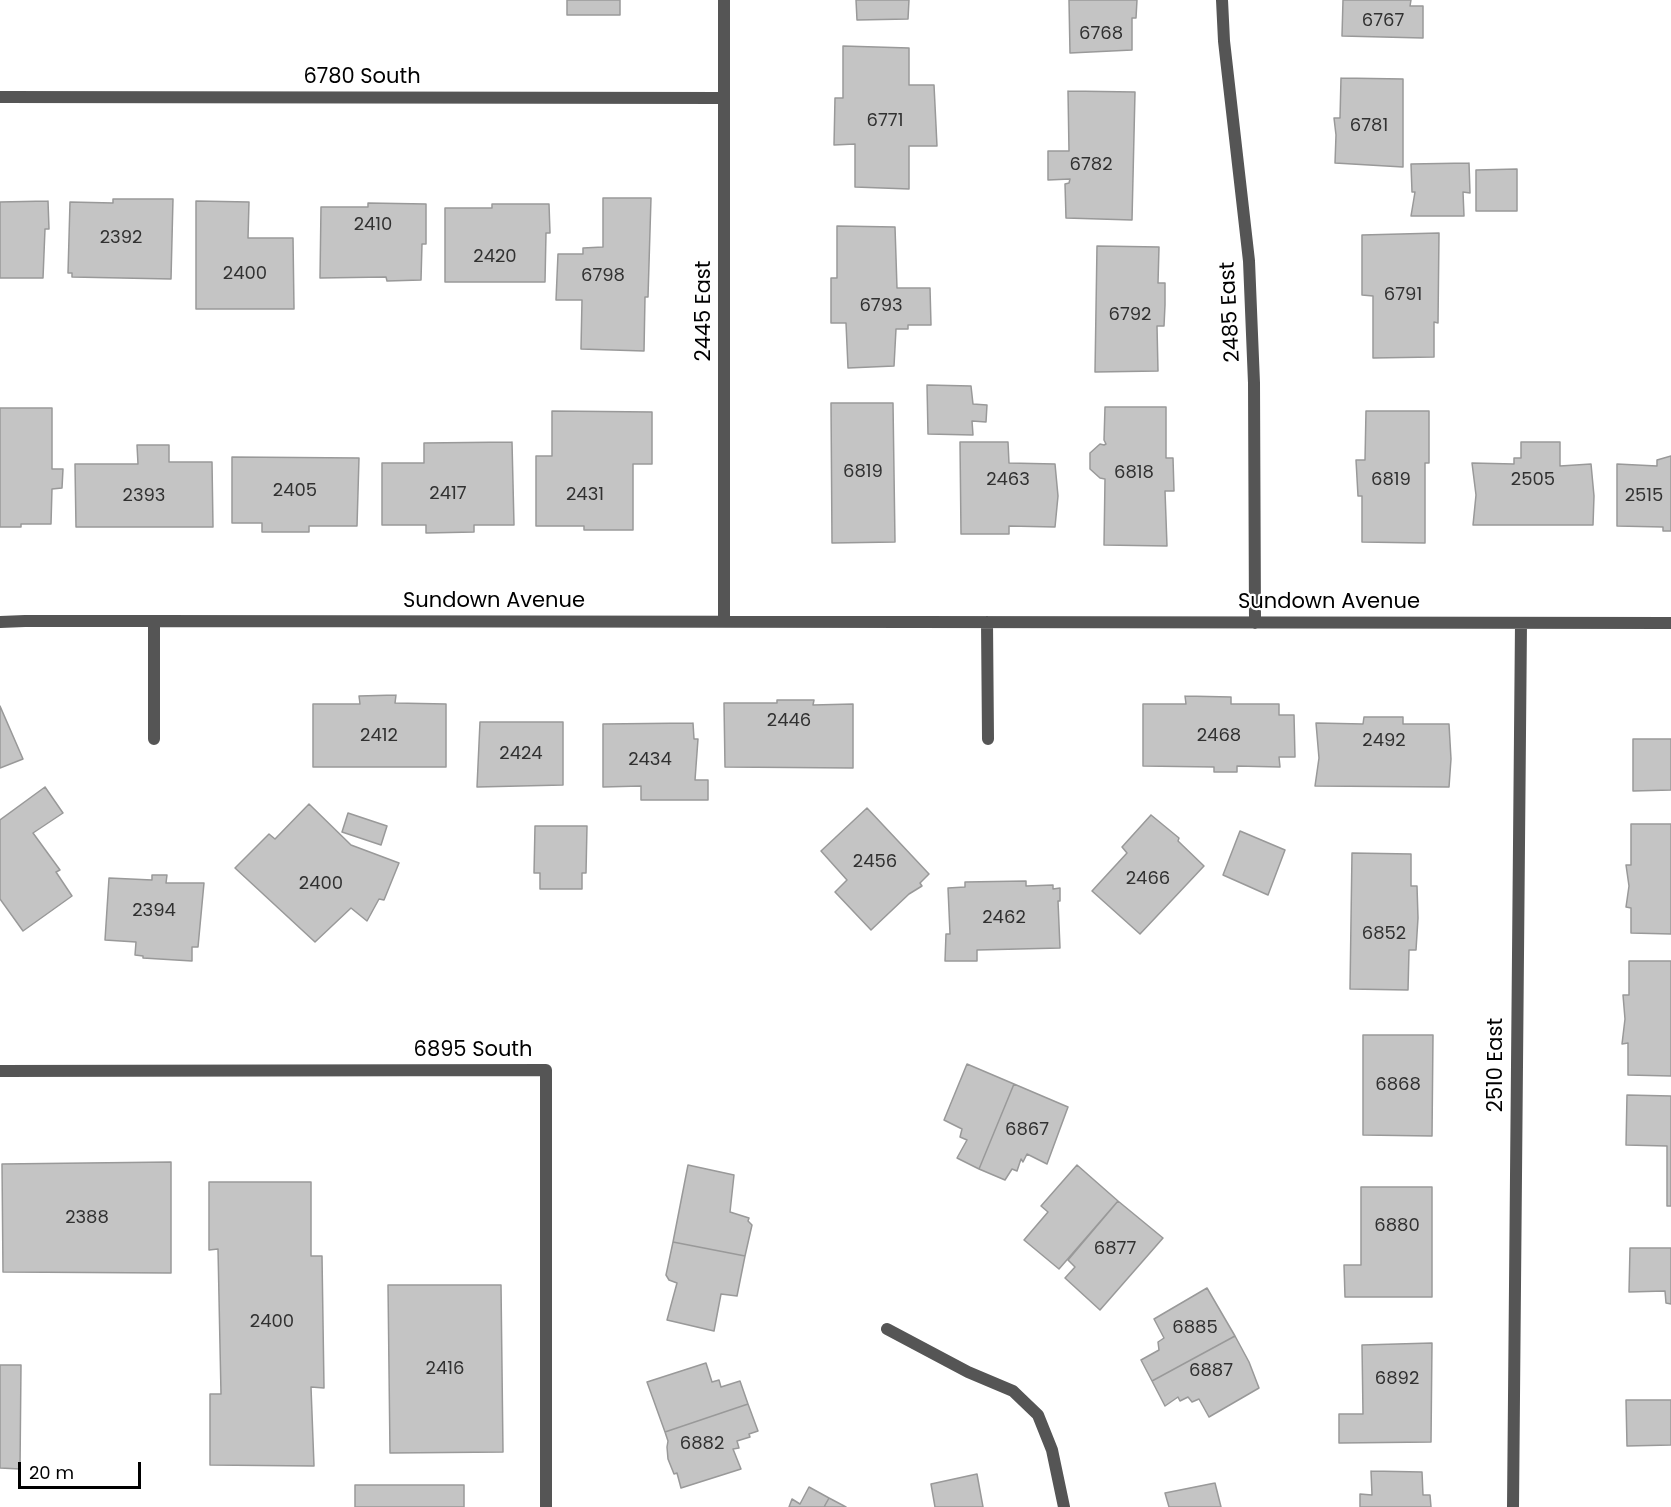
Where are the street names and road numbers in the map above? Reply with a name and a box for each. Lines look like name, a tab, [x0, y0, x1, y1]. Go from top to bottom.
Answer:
street label: 6780 South	[303, 65, 421, 91]
street label: 2445 East	[692, 261, 718, 361]
street label: 2485 East	[1216, 261, 1246, 363]
street label: Sundown Avenue	[403, 589, 585, 615]
street label: Sundown Avenue	[1238, 590, 1420, 616]
street label: 2510 East	[1484, 1018, 1510, 1112]
street label: 6895 South	[414, 1038, 532, 1064]

